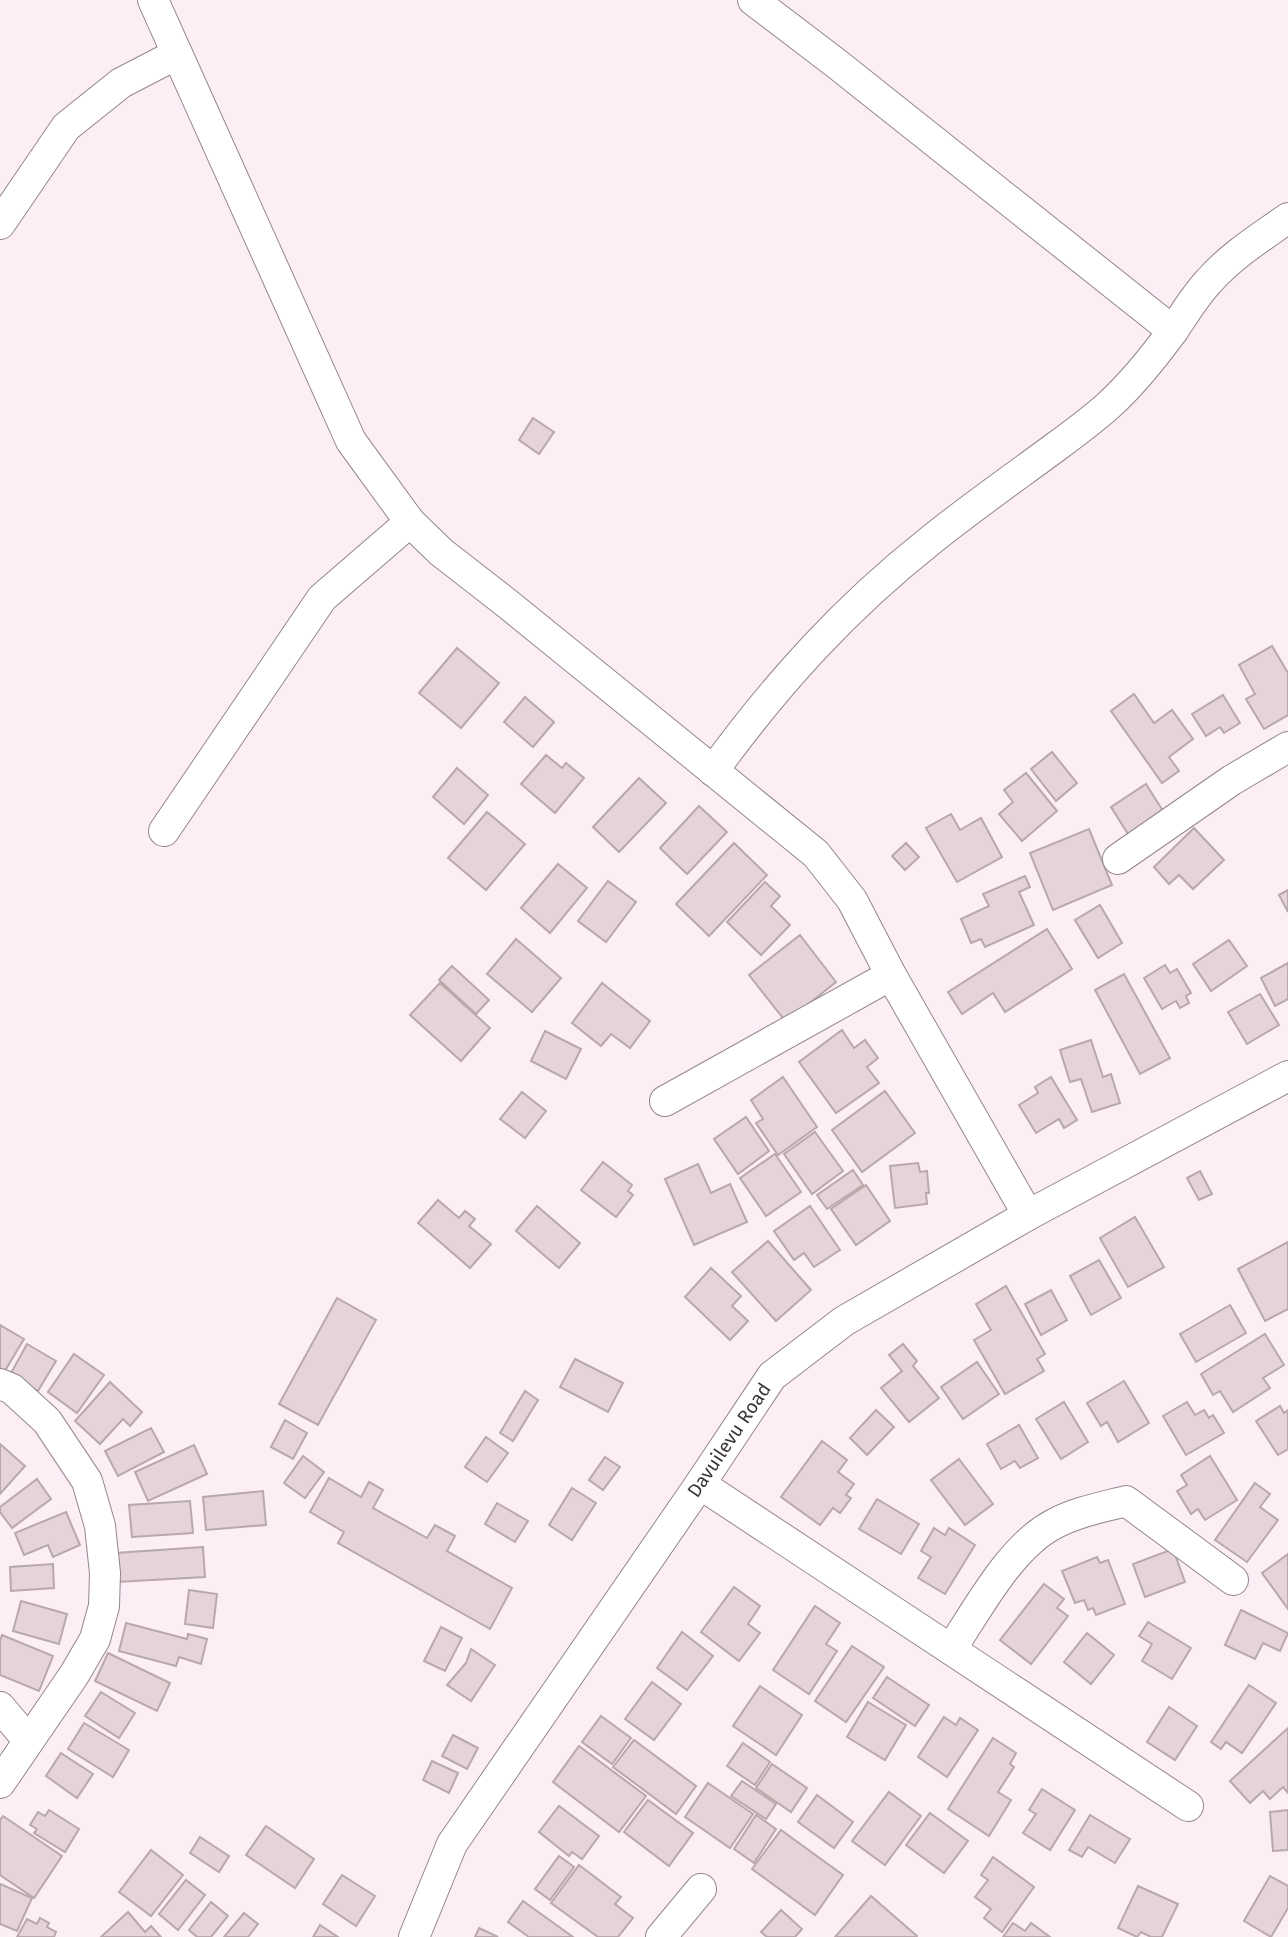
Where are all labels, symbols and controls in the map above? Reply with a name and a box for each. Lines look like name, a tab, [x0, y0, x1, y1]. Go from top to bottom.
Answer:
street label: Davuilevu Road	[682, 1378, 776, 1502]

